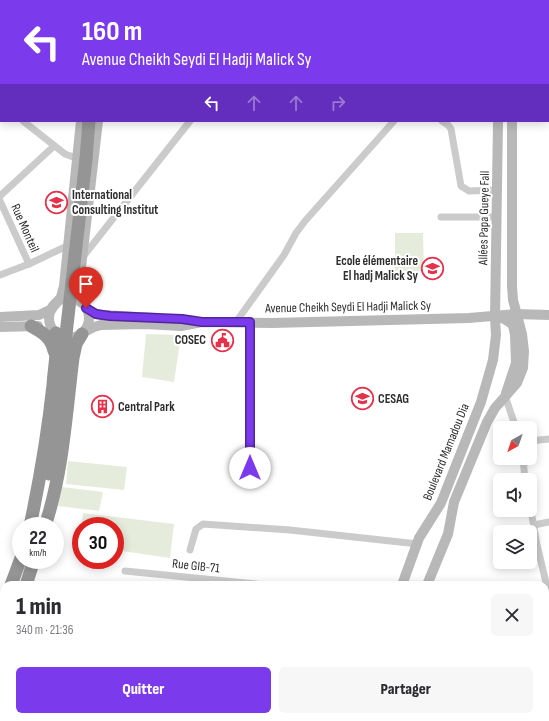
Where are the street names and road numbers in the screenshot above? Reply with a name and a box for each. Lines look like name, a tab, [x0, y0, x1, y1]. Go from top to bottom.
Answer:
street label: Allées Papa Gueye Fall	[475, 171, 493, 266]
street label: Rue Monteil	[7, 201, 43, 255]
street label: Avenue Cheikh Seydi El Hadji Malick Sy	[264, 298, 431, 316]
street label: Boulevard Mamadou Dia	[419, 401, 473, 503]
street label: Rue GIB-71	[171, 556, 221, 576]

